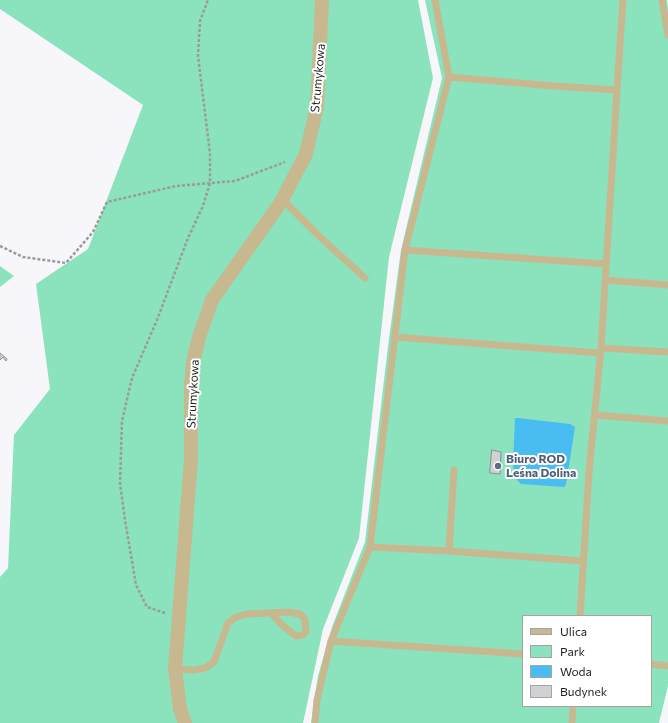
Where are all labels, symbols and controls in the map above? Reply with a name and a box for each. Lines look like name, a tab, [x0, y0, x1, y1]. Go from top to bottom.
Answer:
street label: Strumykowa	[308, 43, 328, 113]
street label: Strumykowa	[184, 359, 202, 429]
place label: Biuro ROD Leśna Dolina	[506, 452, 576, 480]
marker: Biuro ROD Leśna Dolina	[493, 461, 503, 471]
legend	[522, 615, 652, 707]
text: Ulica	[560, 624, 587, 638]
text: Park	[560, 644, 585, 658]
text: Woda	[560, 664, 592, 678]
text: Budynek	[560, 684, 607, 698]

